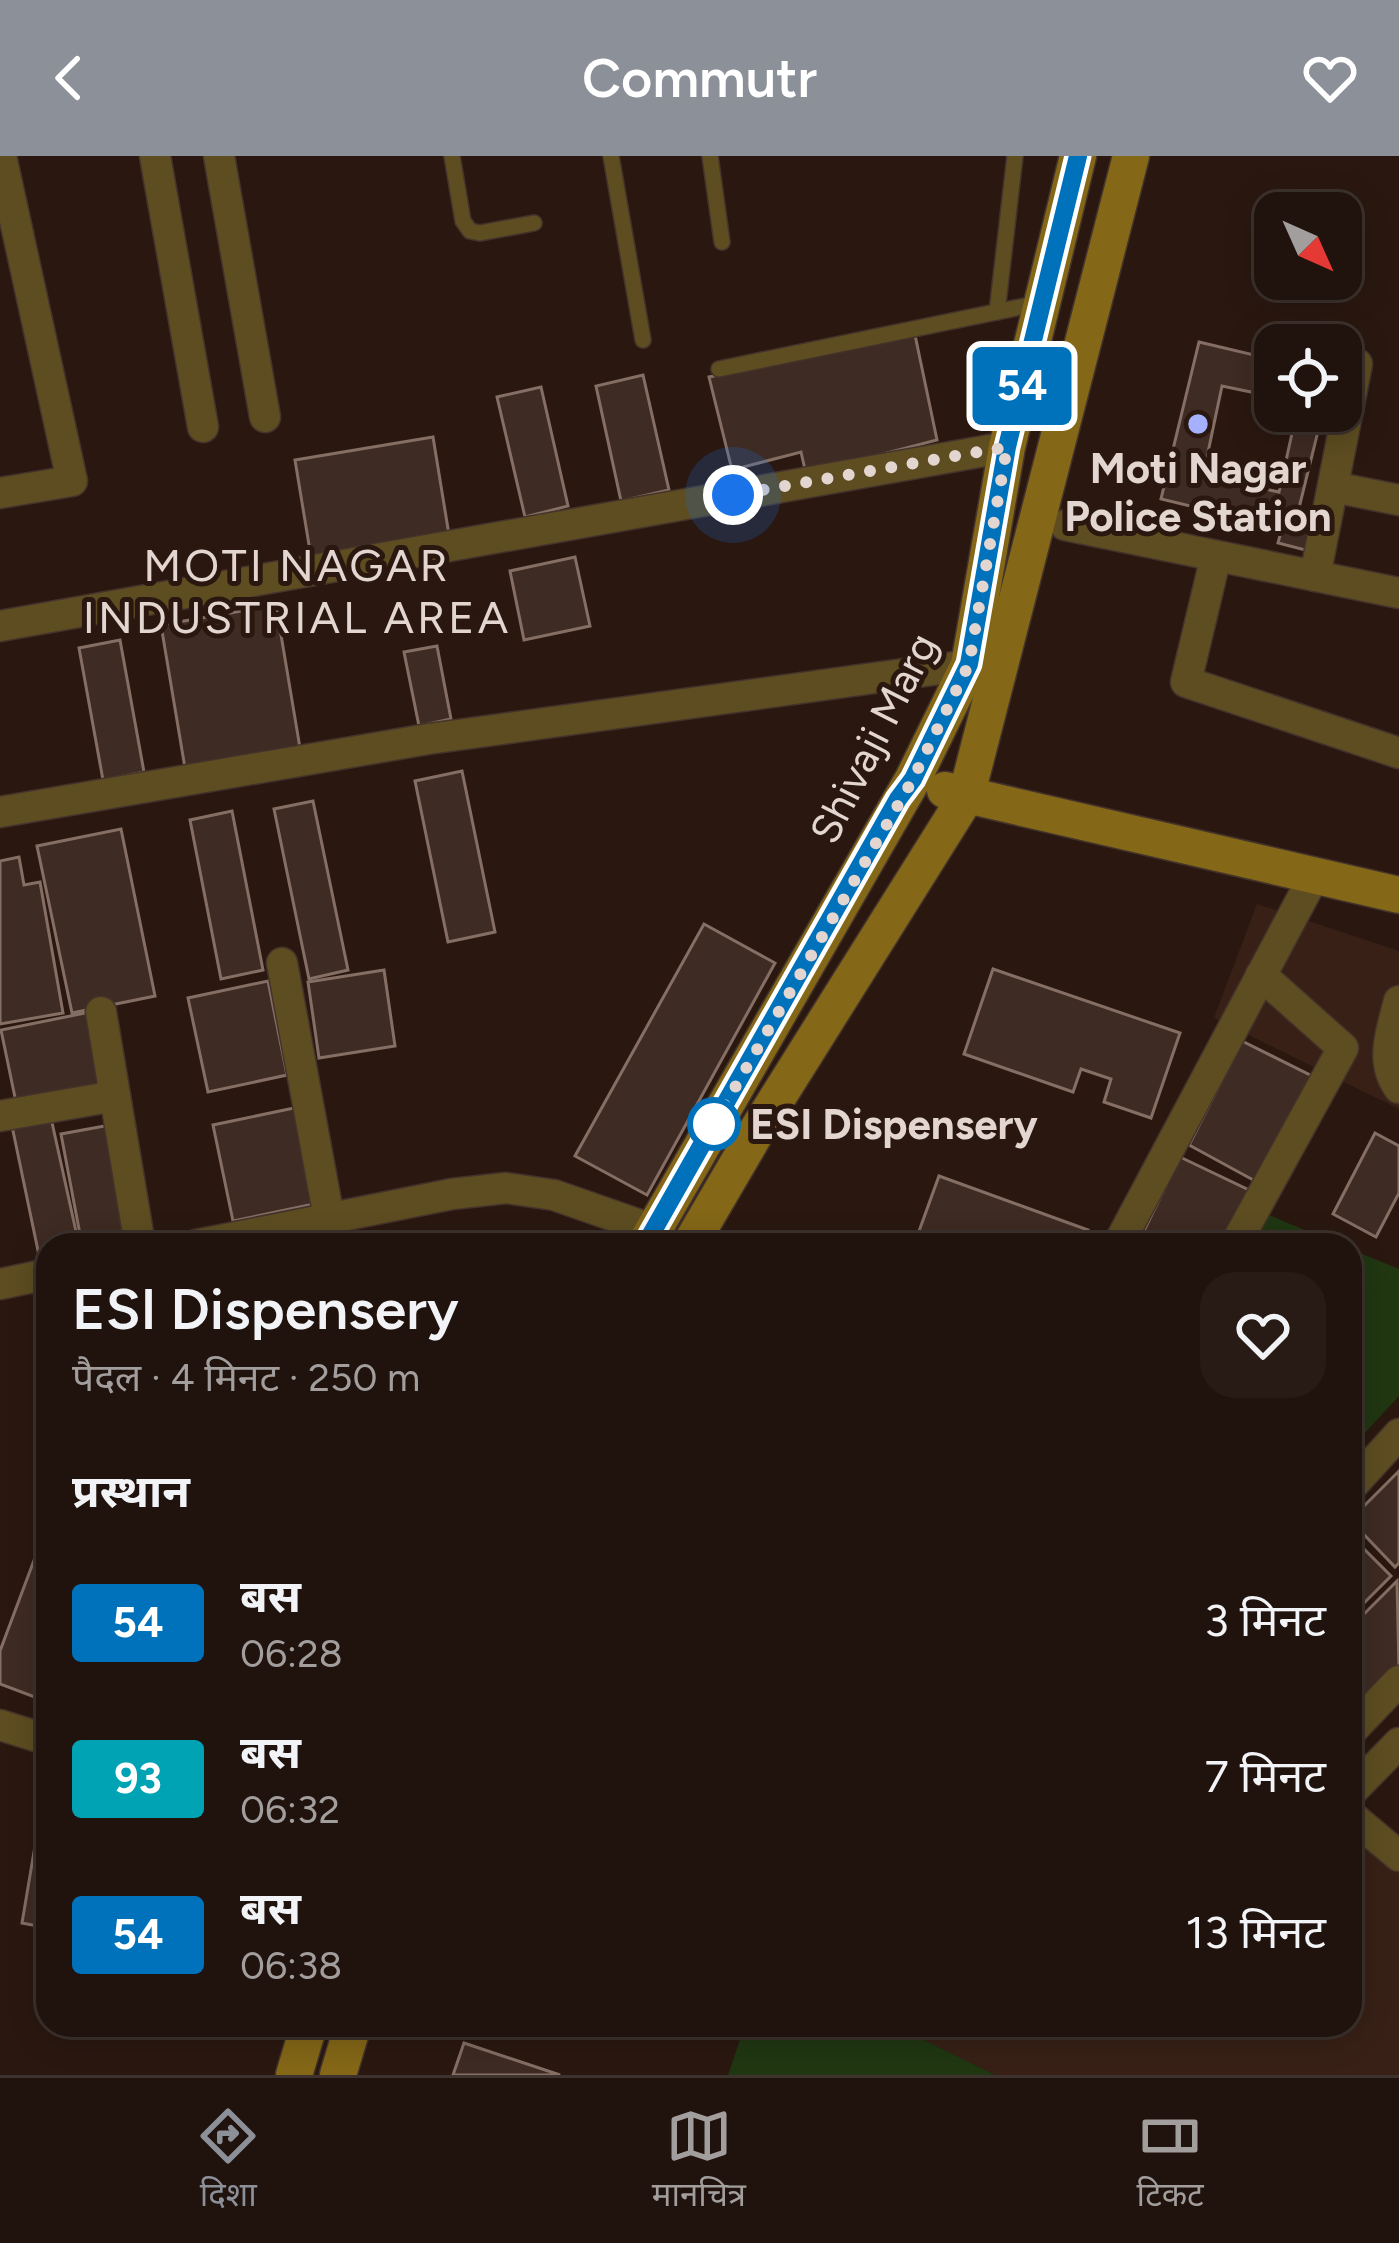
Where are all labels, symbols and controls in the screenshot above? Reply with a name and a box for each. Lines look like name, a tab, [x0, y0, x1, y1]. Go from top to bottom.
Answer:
icon: back	[36, 45, 102, 111]
icon: heart	[1297, 45, 1363, 111]
text: Commutr	[582, 46, 817, 111]
north arrow	[1254, 192, 1362, 300]
map controls	[1254, 192, 1362, 432]
button: locate	[1254, 324, 1362, 432]
line badge: 54	[968, 347, 1076, 425]
text: 54	[997, 360, 1048, 411]
marker: Moti Nagar Police Station	[1185, 411, 1211, 437]
place label: Moti Nagar Police Station	[1064, 443, 1332, 542]
your location	[703, 465, 763, 525]
district label: MOTI NAGAR INDUSTRIAL AREA	[83, 538, 511, 644]
street label: Shivaji Marg	[799, 625, 948, 852]
marker: ESI Dispensery	[689, 1099, 739, 1149]
place label: ESI Dispensery	[750, 1099, 1038, 1150]
button: heart	[1200, 1272, 1326, 1398]
text: ESI Dispensery	[72, 1275, 459, 1343]
text: पैदल · 4 मिनट · 250 m	[72, 1354, 420, 1401]
text: प्रस्थान	[72, 1464, 190, 1518]
text: बस	[240, 1569, 301, 1623]
text: 3 मिनट	[1204, 1593, 1326, 1647]
text: 54	[113, 1597, 164, 1648]
text: 06:28	[240, 1630, 343, 1677]
text: बस	[240, 1725, 301, 1779]
text: 7 मिनट	[1204, 1749, 1326, 1803]
text: 93	[114, 1753, 162, 1804]
text: 06:32	[240, 1786, 340, 1833]
text: बस	[240, 1881, 301, 1935]
text: 13 मिनट	[1186, 1905, 1326, 1959]
text: 54	[113, 1909, 164, 1960]
text: 06:38	[240, 1942, 342, 1989]
tab: दिशा	[195, 2103, 261, 2219]
tab: मानचित्र	[652, 2103, 746, 2219]
tab: टिकट	[1137, 2103, 1204, 2219]

